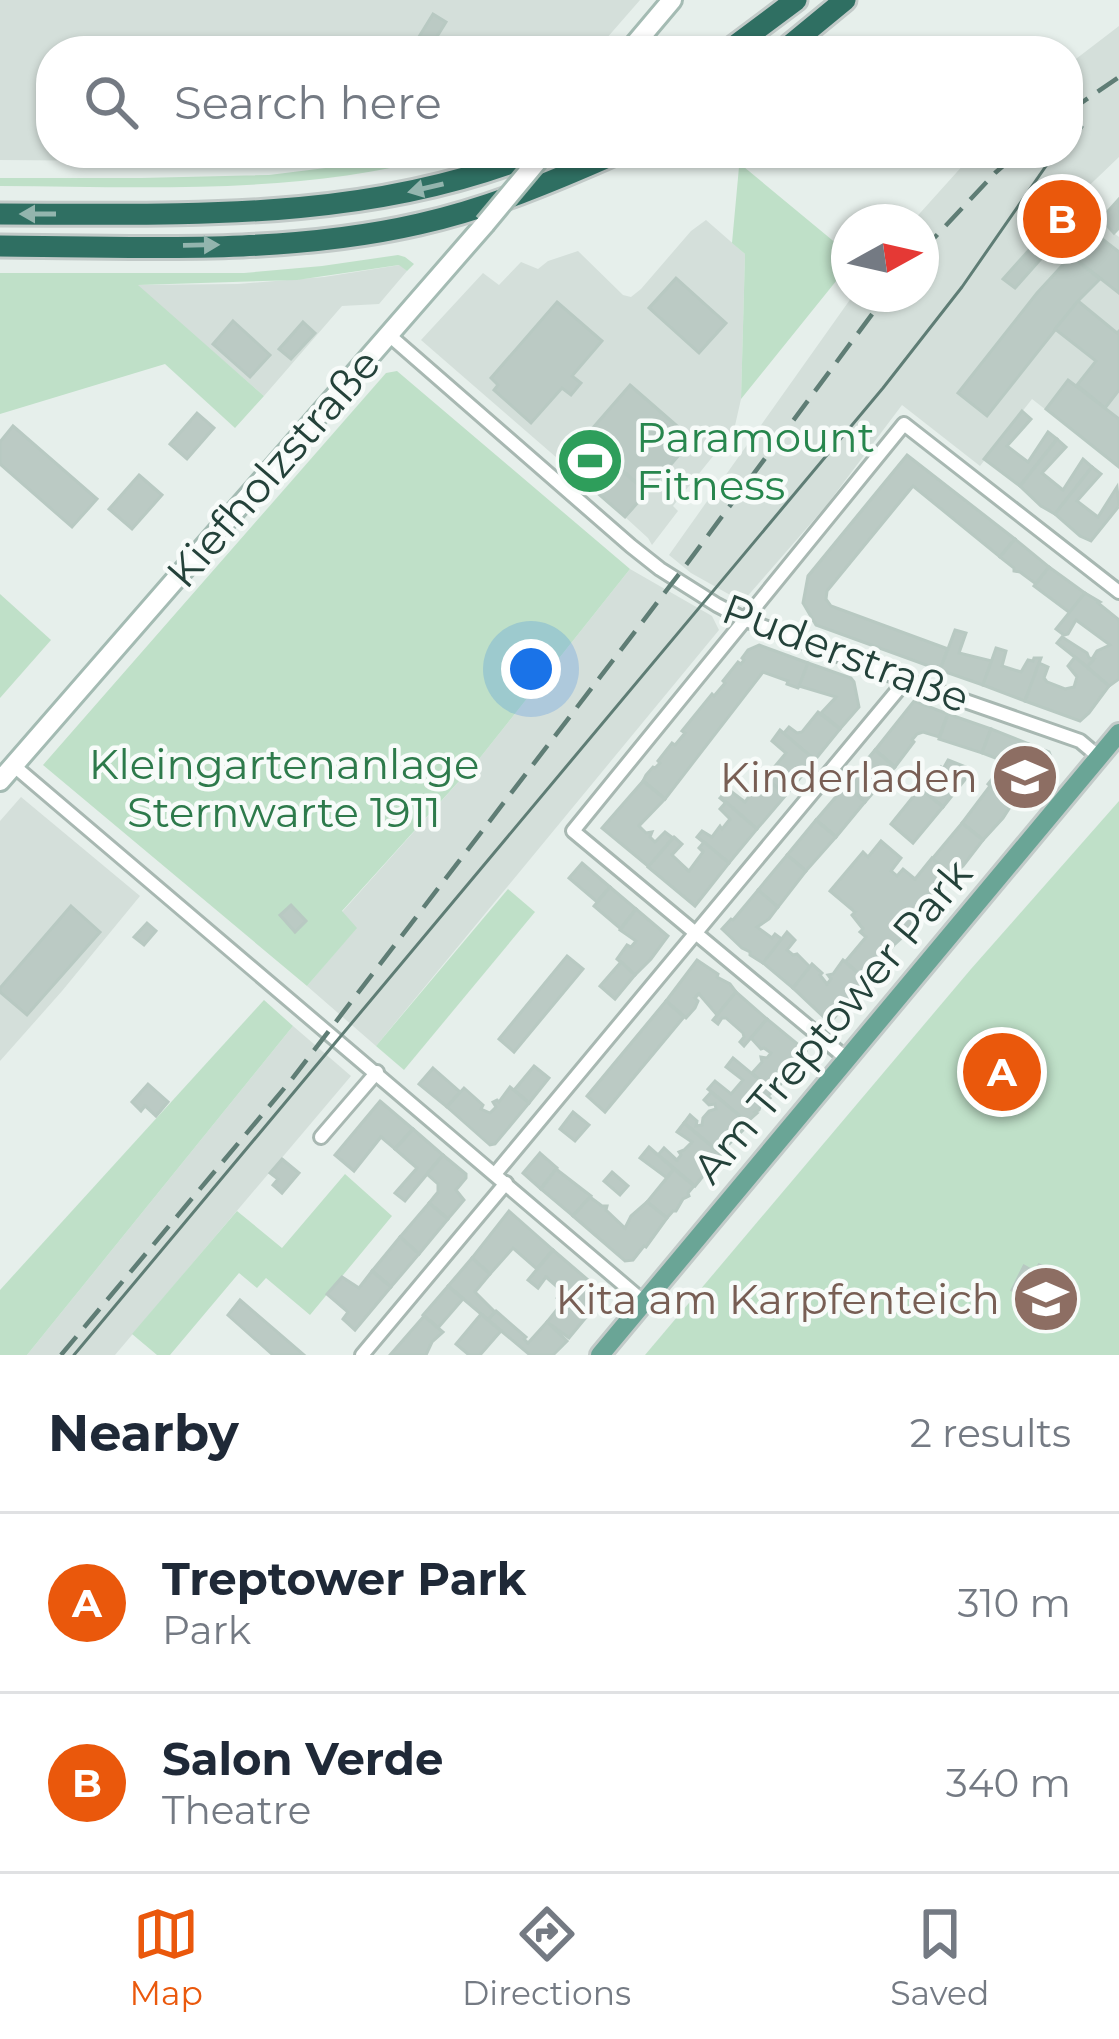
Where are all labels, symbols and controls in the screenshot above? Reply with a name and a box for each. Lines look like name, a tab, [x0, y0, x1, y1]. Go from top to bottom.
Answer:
search box	[36, 36, 1083, 168]
icon: search	[78, 69, 144, 135]
text: Search here	[174, 75, 442, 130]
pin: B	[1023, 174, 1101, 264]
one-way arrow	[407, 180, 445, 199]
one-way arrow	[18, 204, 56, 224]
north arrow	[831, 204, 939, 312]
one-way arrow	[183, 236, 221, 255]
street label: Kiefholzstraße	[155, 338, 391, 598]
place label: Paramount Fitness	[636, 411, 875, 511]
sports icon: Paramount Fitness	[555, 426, 625, 496]
street label: Puderstraße	[715, 582, 977, 724]
your location	[501, 639, 561, 699]
park label: Kleingartenanlage Sternwarte 1911	[89, 738, 479, 838]
school or university icon: Kinderladen	[990, 742, 1060, 812]
place label: Kinderladen	[720, 751, 978, 803]
street label: Am Treptower Park	[681, 848, 983, 1194]
pin: A	[963, 1027, 1041, 1117]
school or university icon: Kita am Karpfenteich	[1011, 1264, 1081, 1334]
place label: Kita am Karpfenteich	[556, 1273, 1000, 1325]
text: Nearby	[48, 1402, 239, 1464]
text: 2 results	[910, 1409, 1071, 1457]
text: Treptower Park	[162, 1551, 526, 1606]
text: A	[72, 1579, 102, 1627]
text: 310 m	[958, 1579, 1071, 1627]
text: Park	[162, 1606, 251, 1654]
text: Salon Verde	[162, 1731, 443, 1786]
text: B	[72, 1759, 102, 1807]
text: 340 m	[946, 1759, 1071, 1807]
text: Theatre	[162, 1786, 311, 1834]
tab: Map	[130, 1901, 203, 2013]
tab: Directions	[462, 1901, 631, 2013]
tab: Saved	[890, 1901, 989, 2013]

